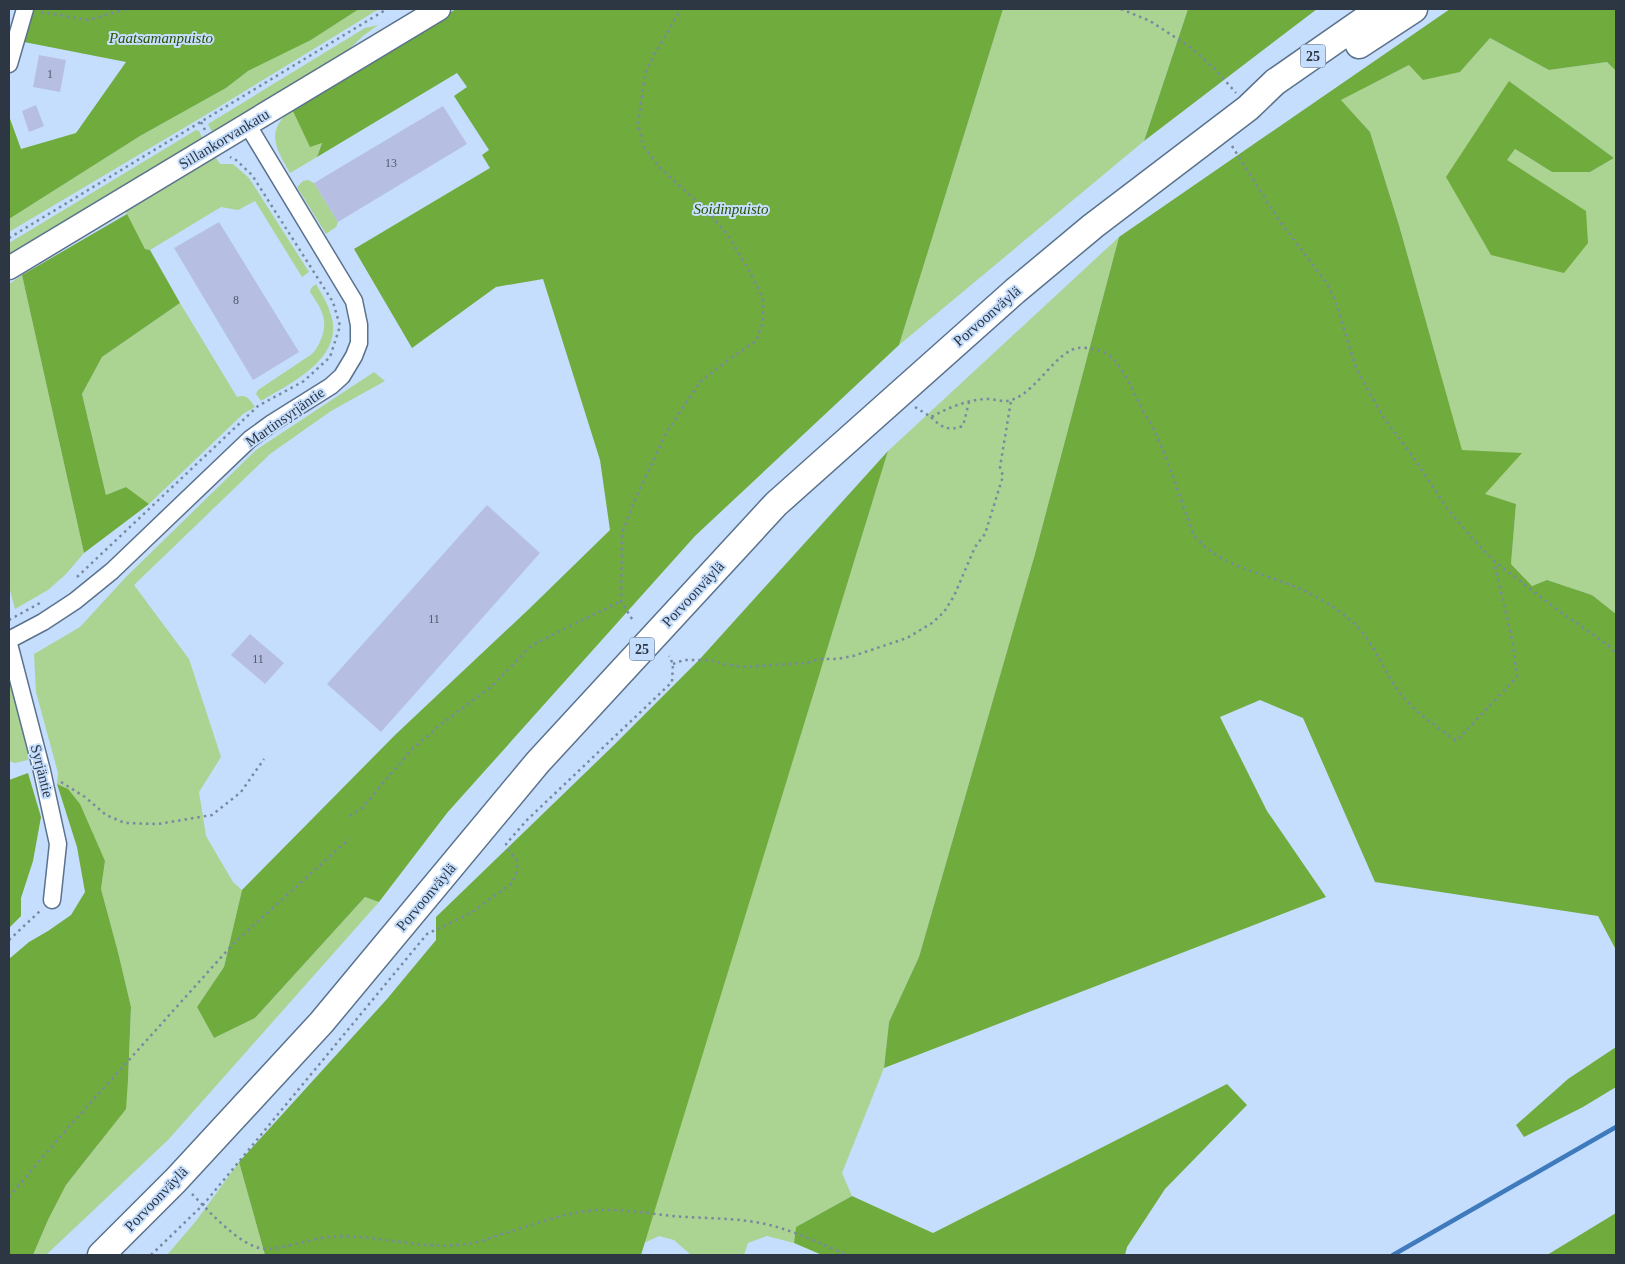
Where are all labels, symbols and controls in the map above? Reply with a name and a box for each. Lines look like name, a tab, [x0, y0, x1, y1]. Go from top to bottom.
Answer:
park label: Paatsamanpuisto	[108, 30, 214, 46]
road number: 25	[1300, 44, 1326, 68]
house number: 1	[47, 67, 53, 81]
street label: Sillankorvankatu	[176, 105, 272, 172]
house number: 13	[385, 156, 397, 170]
park label: Soidinpuisto	[693, 201, 769, 217]
street label: Porvoonväylä	[950, 282, 1024, 349]
house number: 8	[233, 293, 239, 307]
street label: Martinsyrjäntie	[243, 384, 328, 450]
street label: Porvoonväylä	[659, 558, 727, 630]
house number: 11	[428, 612, 440, 626]
road number: 25	[630, 638, 654, 661]
house number: 11	[252, 652, 264, 666]
street label: Syrjäntie	[28, 743, 56, 800]
street label: Porvoonväylä	[393, 860, 459, 934]
street label: Porvoonväylä	[121, 1163, 191, 1235]

